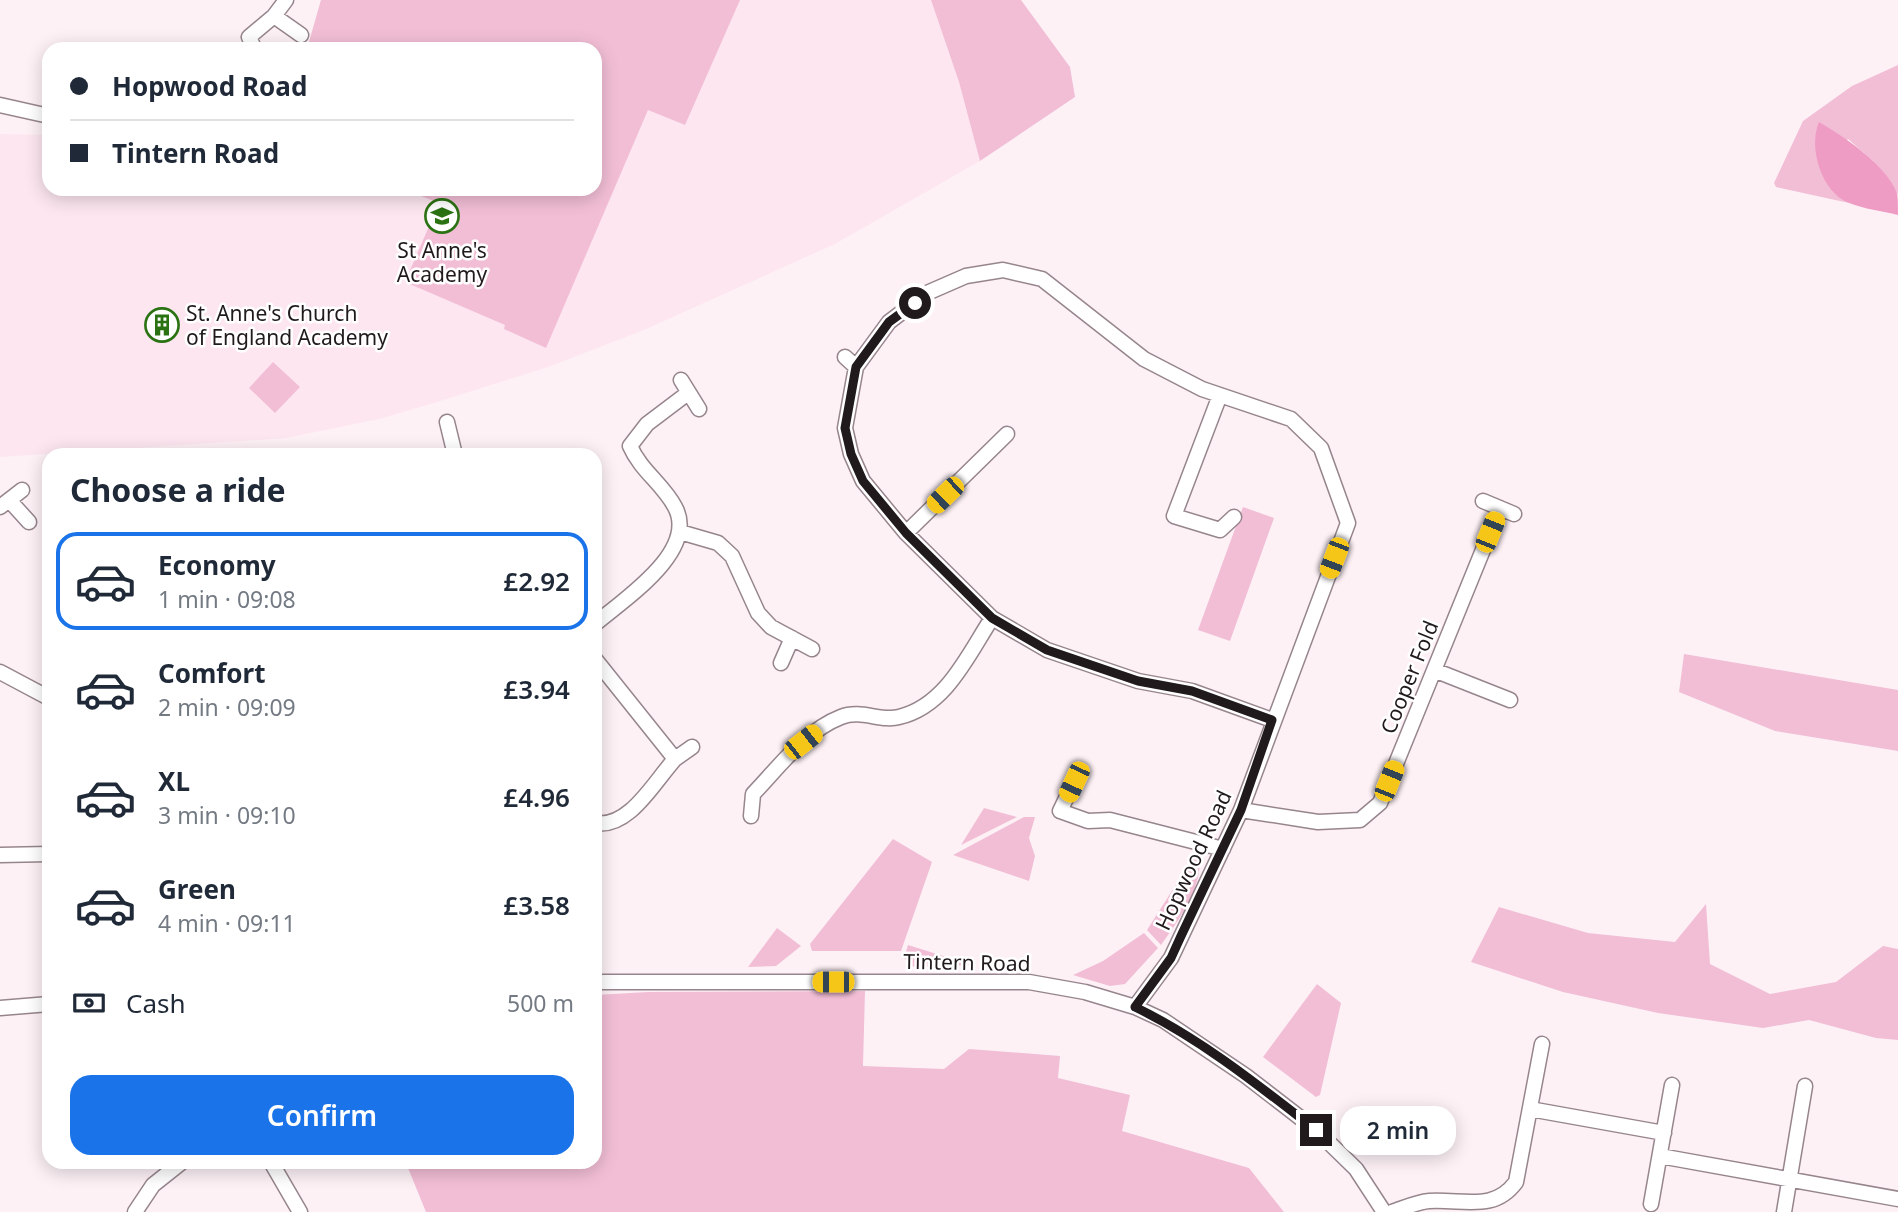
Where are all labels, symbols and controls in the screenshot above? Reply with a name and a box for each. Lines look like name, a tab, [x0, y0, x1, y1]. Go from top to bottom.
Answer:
text: Hopwood Road	[112, 68, 307, 104]
text: Tintern Road	[112, 135, 279, 171]
school or university icon: St Anne's Academy	[423, 197, 461, 235]
place label: St Anne's Academy	[397, 236, 487, 288]
route start	[899, 287, 931, 319]
place label: St. Anne's Church of England Academy	[186, 299, 388, 351]
building icon: St. Anne's Church of England Academy	[143, 306, 181, 344]
text: Choose a ride	[70, 468, 286, 511]
car	[923, 473, 968, 517]
car	[1473, 509, 1508, 555]
car	[1317, 535, 1352, 581]
text: Economy	[158, 547, 276, 583]
icon: car	[74, 550, 137, 613]
text: £2.92	[503, 563, 570, 599]
text: 1 min · 09:08	[158, 583, 296, 615]
street label: Cooper Fold	[1374, 616, 1444, 738]
text: Comfort	[158, 655, 266, 691]
icon: car	[74, 658, 137, 721]
text: £3.94	[503, 671, 570, 707]
text: 2 min · 09:09	[158, 691, 296, 723]
car	[780, 721, 827, 763]
car	[1372, 758, 1407, 804]
car	[1056, 759, 1093, 805]
text: XL	[158, 763, 190, 799]
icon: car	[74, 766, 137, 829]
text: £4.96	[503, 779, 570, 815]
street label: Hopwood Road	[1148, 785, 1238, 935]
text: 3 min · 09:10	[158, 799, 296, 831]
text: Green	[158, 871, 236, 907]
icon: car	[74, 874, 137, 937]
text: £3.58	[503, 887, 570, 923]
text: 4 min · 09:11	[158, 907, 296, 939]
street label: Tintern Road	[903, 947, 1031, 977]
car	[813, 972, 855, 993]
icon: cash	[70, 984, 108, 1022]
text: Cash	[126, 985, 186, 1021]
text: 500 m	[507, 987, 574, 1019]
button: Confirm	[70, 1075, 574, 1155]
callout: 2 min	[1340, 1106, 1456, 1154]
route end	[1300, 1114, 1332, 1146]
text: 2 min	[1367, 1114, 1429, 1146]

